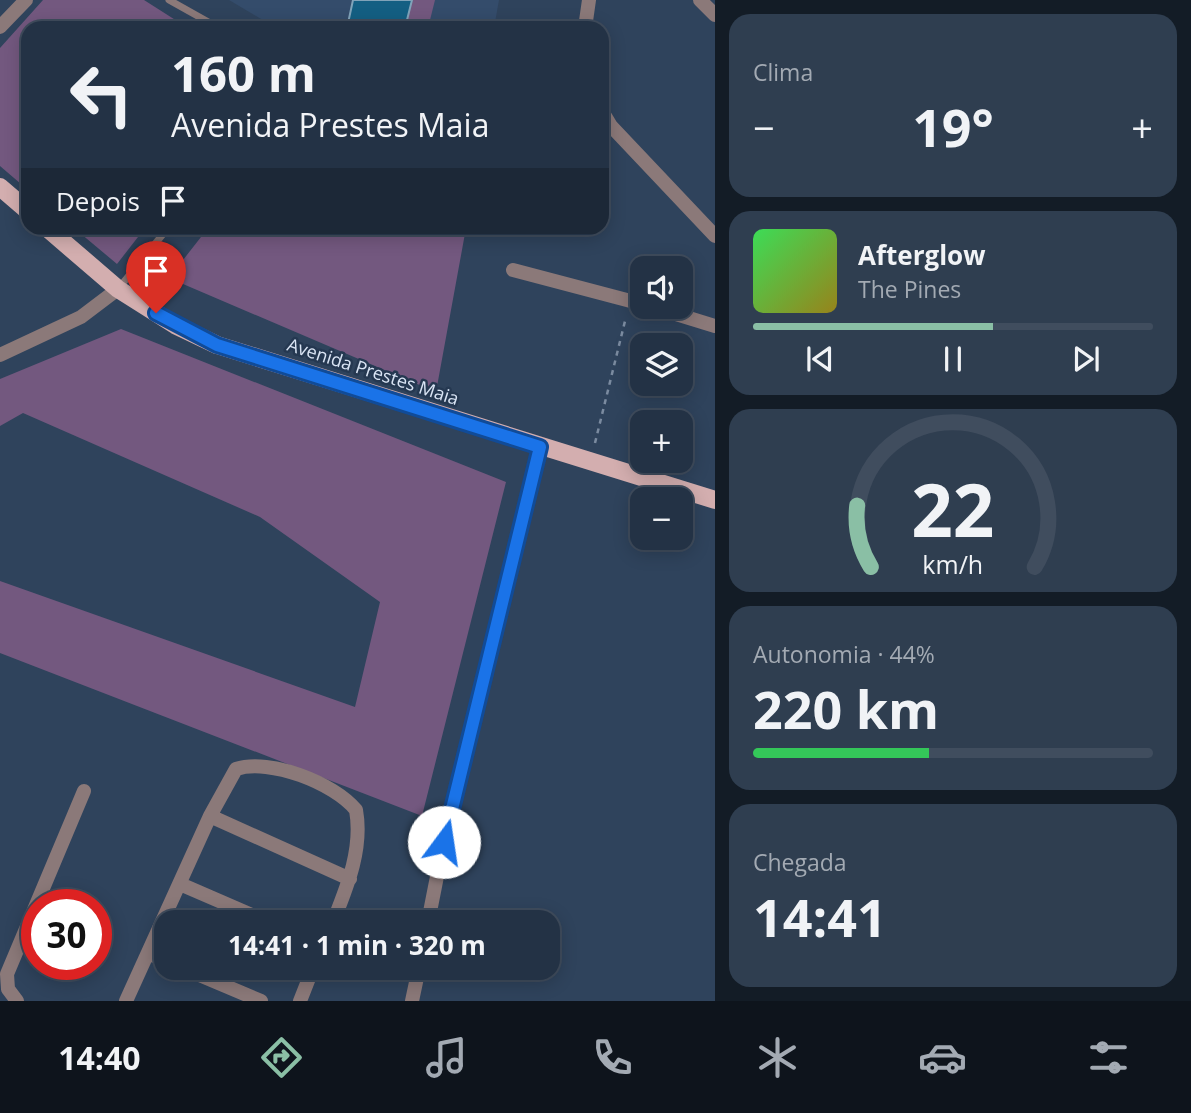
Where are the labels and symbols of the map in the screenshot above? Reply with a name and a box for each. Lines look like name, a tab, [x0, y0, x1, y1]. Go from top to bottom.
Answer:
pin	[126, 241, 186, 313]
street label: Avenida Prestes Maia	[284, 332, 462, 410]
position arrow	[407, 805, 481, 879]
speed limit sign: 30	[21, 889, 112, 980]

